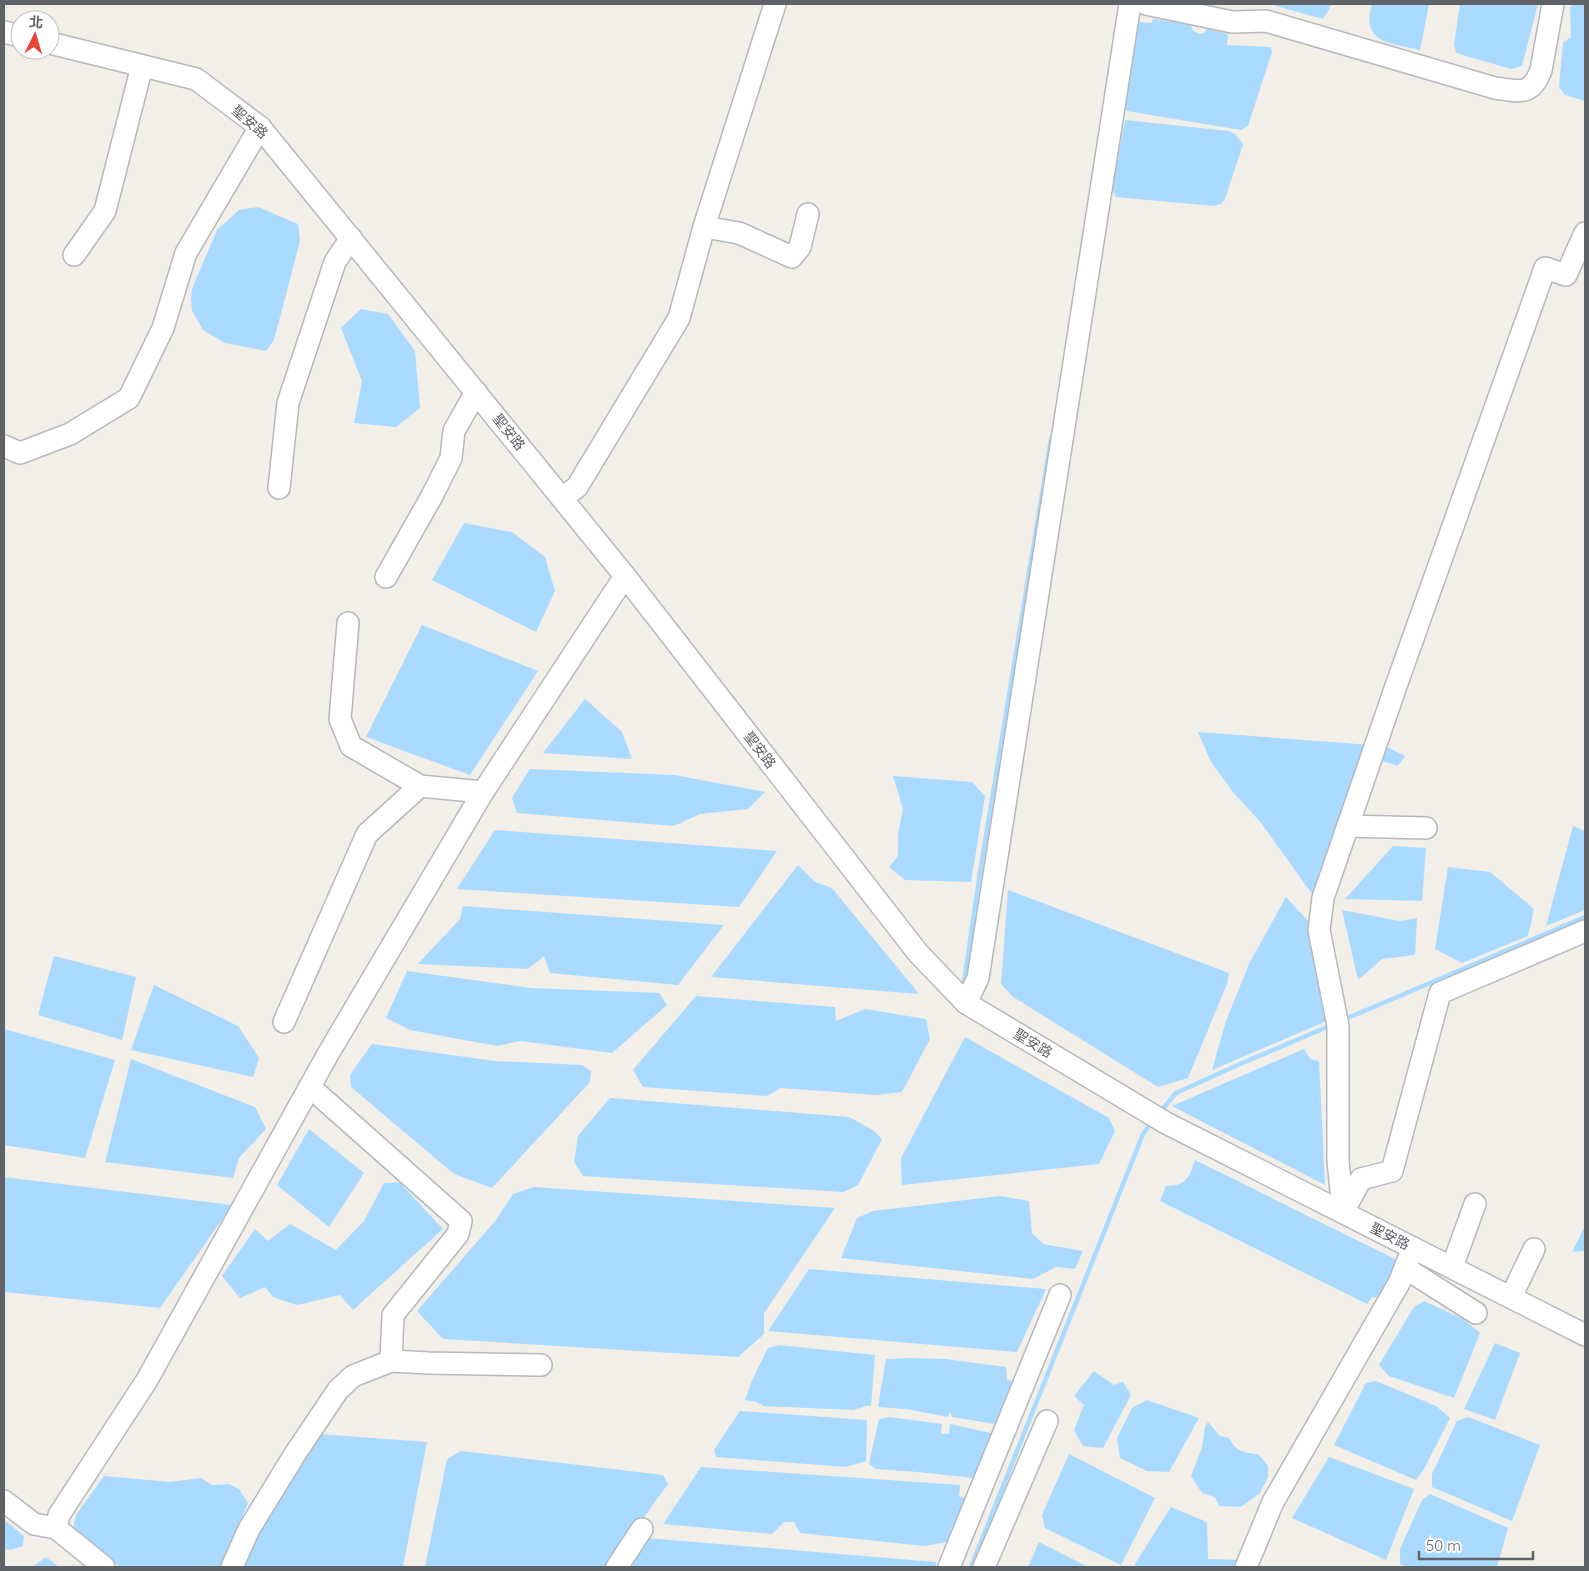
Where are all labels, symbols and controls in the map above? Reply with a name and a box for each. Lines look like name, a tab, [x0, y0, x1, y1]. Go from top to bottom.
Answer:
north arrow	[10, 10, 60, 60]
text: 北	[28, 12, 44, 32]
street label: 聖安路	[228, 101, 272, 143]
street label: 聖安路	[489, 410, 529, 454]
street label: 聖安路	[740, 728, 780, 772]
street label: 聖安路	[1010, 1024, 1056, 1062]
street label: 聖安路	[1367, 1218, 1413, 1254]
scale bar	[1419, 1528, 1533, 1560]
text: 50 m	[1426, 1536, 1461, 1555]

